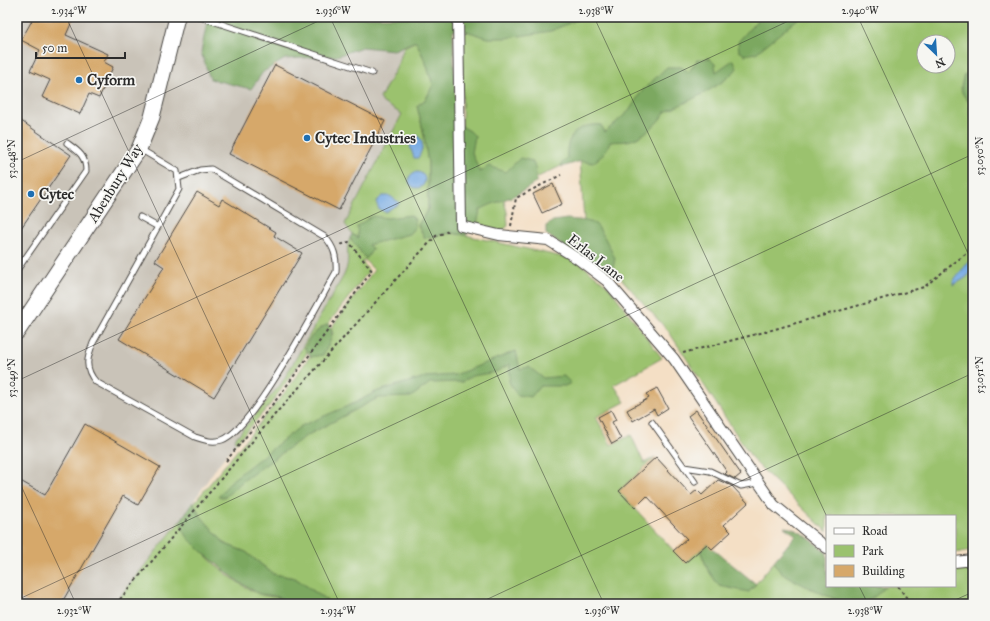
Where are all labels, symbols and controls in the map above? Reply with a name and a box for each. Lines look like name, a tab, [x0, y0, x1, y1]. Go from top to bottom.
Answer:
text: 2.934°W	[51, 5, 87, 17]
text: 2.936°W	[316, 5, 351, 17]
text: 2.938°W	[578, 5, 614, 17]
text: 2.940°W	[841, 5, 879, 17]
scale bar	[36, 34, 125, 60]
north arrow	[916, 34, 956, 74]
text: 50 m	[42, 41, 67, 55]
text: N	[932, 55, 947, 71]
place label: Cyform	[87, 71, 135, 90]
marker: Cyform	[74, 75, 84, 85]
place label: Cytec Industries	[315, 129, 416, 148]
marker: Cytec Industries	[302, 133, 312, 143]
text: 53.050°N	[974, 136, 986, 176]
text: 53.048°N	[6, 139, 18, 179]
street label: Abenbury Way	[83, 139, 147, 227]
place label: Cytec	[39, 185, 75, 204]
marker: Cytec	[26, 189, 36, 199]
street label: Erlas Lane	[564, 230, 628, 286]
text: 53.051°N	[974, 356, 986, 394]
text: 53.049°N	[6, 358, 18, 398]
legend	[826, 515, 956, 587]
text: Road	[862, 524, 888, 538]
text: Park	[862, 544, 884, 558]
text: Building	[862, 564, 905, 579]
text: 2.932°W	[57, 605, 92, 617]
text: 2.934°W	[320, 605, 356, 617]
text: 2.936°W	[585, 605, 620, 617]
text: 2.938°W	[847, 605, 883, 617]

